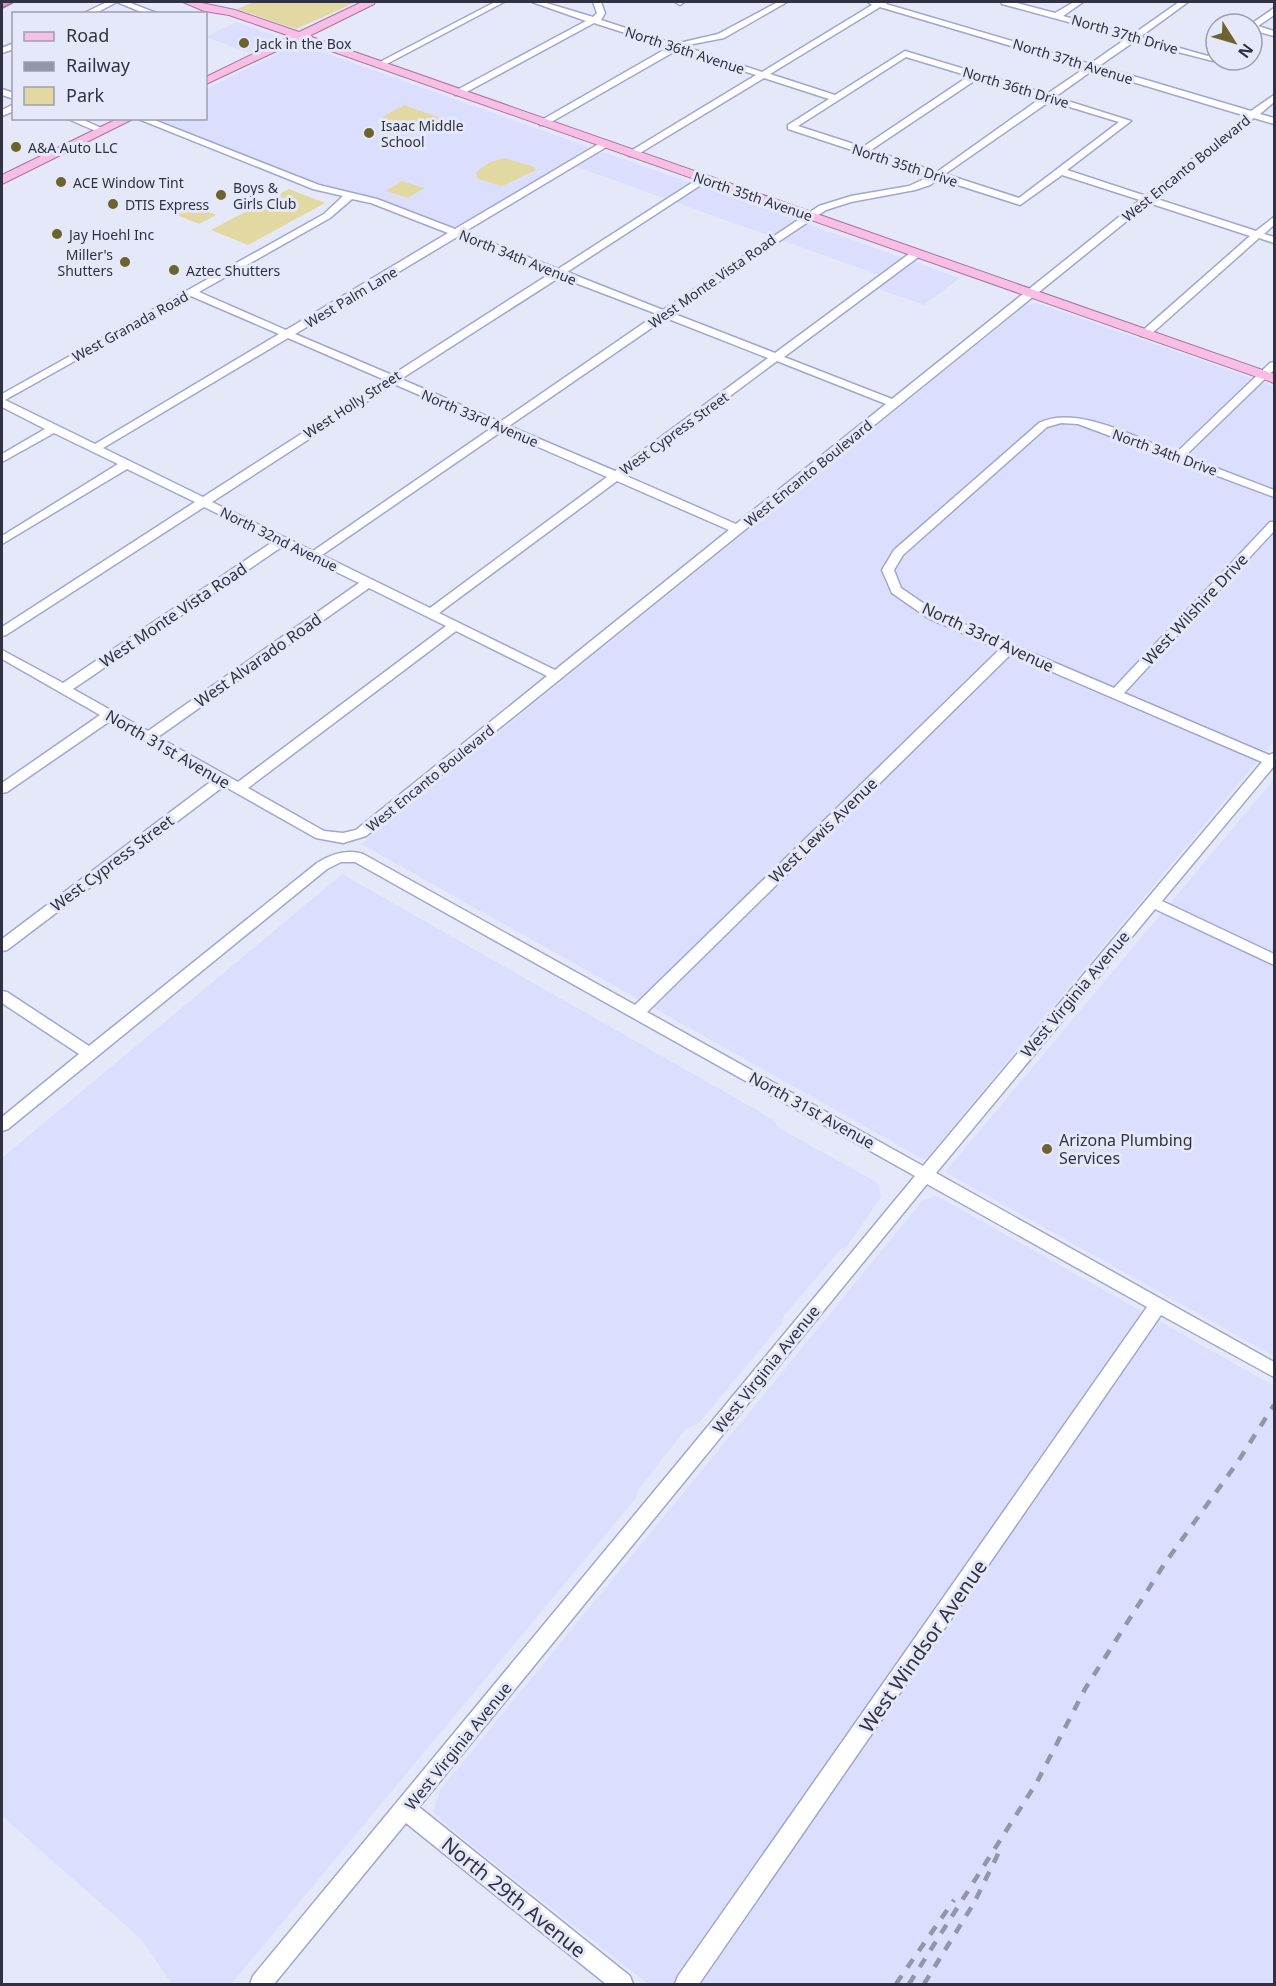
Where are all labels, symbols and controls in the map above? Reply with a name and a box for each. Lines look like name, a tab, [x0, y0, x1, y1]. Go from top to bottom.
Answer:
street label: North 37th Drive	[1069, 10, 1181, 58]
legend	[12, 12, 207, 120]
north arrow	[1204, 12, 1264, 72]
street label: North 36th Avenue	[623, 22, 747, 78]
text: Road	[66, 23, 109, 47]
place label: Jack in the Box	[254, 34, 352, 53]
street label: North 37th Avenue	[1011, 34, 1136, 88]
marker: Jack in the Box	[237, 36, 251, 50]
text: N	[1233, 39, 1259, 63]
text: Railway	[66, 53, 131, 77]
street label: North 36th Drive	[961, 62, 1072, 112]
text: Park	[66, 83, 104, 107]
street label: West Encanto Boulevard	[1118, 110, 1254, 226]
place label: Isaac Middle School	[381, 116, 464, 151]
marker: Isaac Middle School	[362, 126, 376, 140]
place label: A&A Auto LLC	[28, 138, 118, 157]
street label: North 35th Drive	[850, 139, 960, 191]
marker: A&A Auto LLC	[9, 140, 23, 154]
street label: North 35th Avenue	[691, 167, 815, 225]
place label: ACE Window Tint	[73, 173, 184, 192]
marker: ACE Window Tint	[54, 175, 68, 189]
place label: Boys & Girls Club	[233, 178, 296, 213]
marker: Boys & Girls Club	[214, 188, 228, 202]
place label: DTIS Express	[125, 195, 210, 214]
marker: DTIS Express	[106, 197, 120, 211]
place label: Jay Hoehl Inc	[67, 225, 154, 244]
street label: North 34th Avenue	[457, 225, 579, 289]
marker: Jay Hoehl Inc	[50, 227, 64, 241]
street label: West Monte Vista Road	[645, 230, 779, 332]
place label: Miller's Shutters	[58, 245, 113, 280]
marker: Miller's Shutters	[118, 255, 132, 269]
place label: Aztec Shutters	[186, 261, 281, 280]
street label: West Palm Lane	[301, 262, 401, 332]
marker: Aztec Shutters	[167, 263, 181, 277]
street label: West Granada Road	[69, 286, 191, 366]
street label: West Holly Street	[300, 366, 404, 442]
street label: North 33rd Avenue	[419, 385, 541, 451]
street label: West Cypress Street	[616, 387, 732, 479]
street label: West Encanto Boulevard	[740, 415, 876, 531]
street label: North 34th Drive	[1110, 424, 1220, 480]
street label: North 32nd Avenue	[217, 502, 341, 576]
street label: West Wilshire Drive	[1137, 548, 1253, 670]
street label: West Monte Vista Road	[95, 558, 251, 672]
street label: North 33rd Avenue	[919, 597, 1057, 677]
street label: West Alvarado Road	[190, 608, 326, 712]
street label: North 31st Avenue	[102, 704, 234, 794]
street label: West Encanto Boulevard	[362, 720, 498, 836]
street label: West Lewis Avenue	[764, 772, 882, 888]
street label: West Cypress Street	[46, 809, 178, 917]
street label: West Virginia Avenue	[1016, 926, 1134, 1062]
street label: North 31st Avenue	[745, 1066, 879, 1154]
place label: Arizona Plumbing Services	[1059, 1129, 1193, 1169]
marker: Arizona Plumbing Services	[1040, 1142, 1054, 1156]
street label: West Virginia Avenue	[708, 1300, 824, 1438]
street label: West Windsor Avenue	[853, 1554, 993, 1738]
street label: West Virginia Avenue	[400, 1677, 516, 1815]
street label: North 29th Avenue	[436, 1830, 592, 1964]

